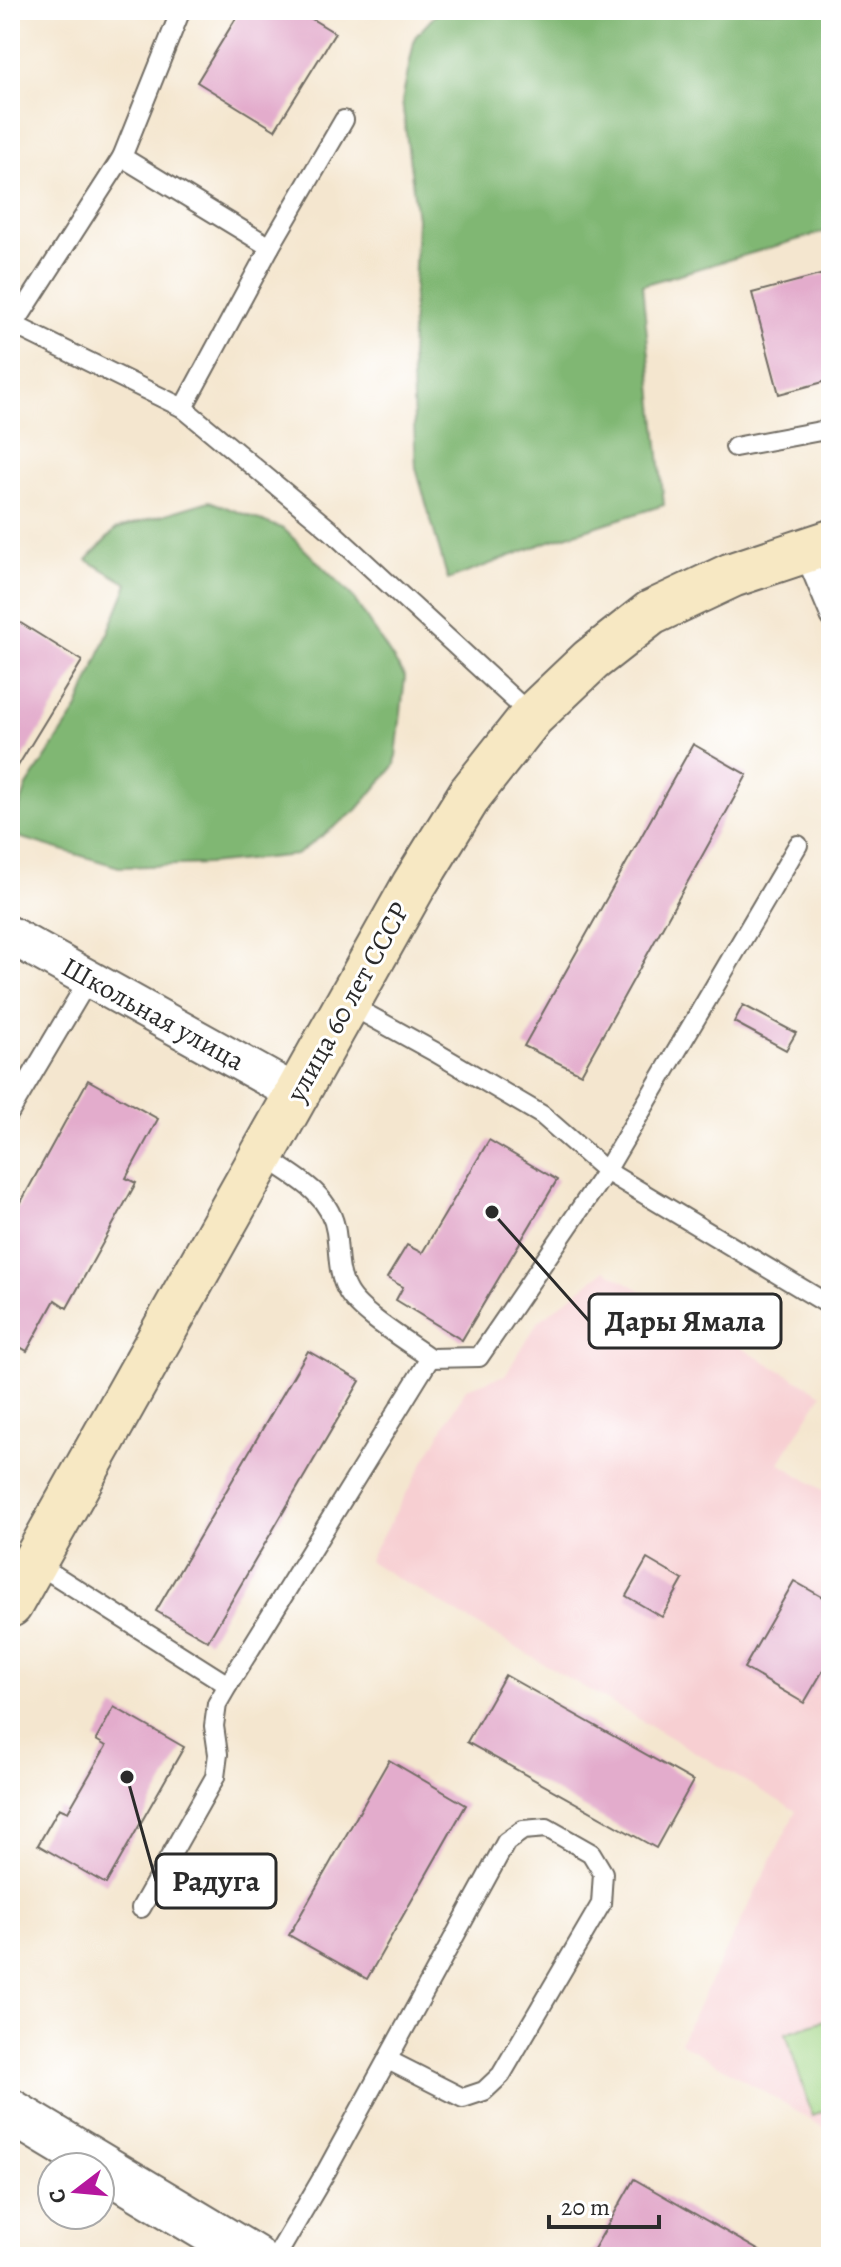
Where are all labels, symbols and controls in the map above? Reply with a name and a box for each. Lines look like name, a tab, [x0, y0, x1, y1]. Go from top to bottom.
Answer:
street label: улица 60 лет СССР	[277, 896, 419, 1109]
street label: Школьная улица	[55, 948, 251, 1080]
callout: Дары Ямала	[589, 1294, 781, 1348]
text: Дары Ямала	[605, 1301, 766, 1341]
callout: Радуга	[156, 1854, 276, 1908]
text: Радуга	[172, 1861, 261, 1901]
north arrow	[36, 2151, 116, 2231]
scale bar	[549, 2179, 659, 2229]
text: С	[41, 2186, 74, 2207]
text: 20 m	[561, 2191, 610, 2223]

